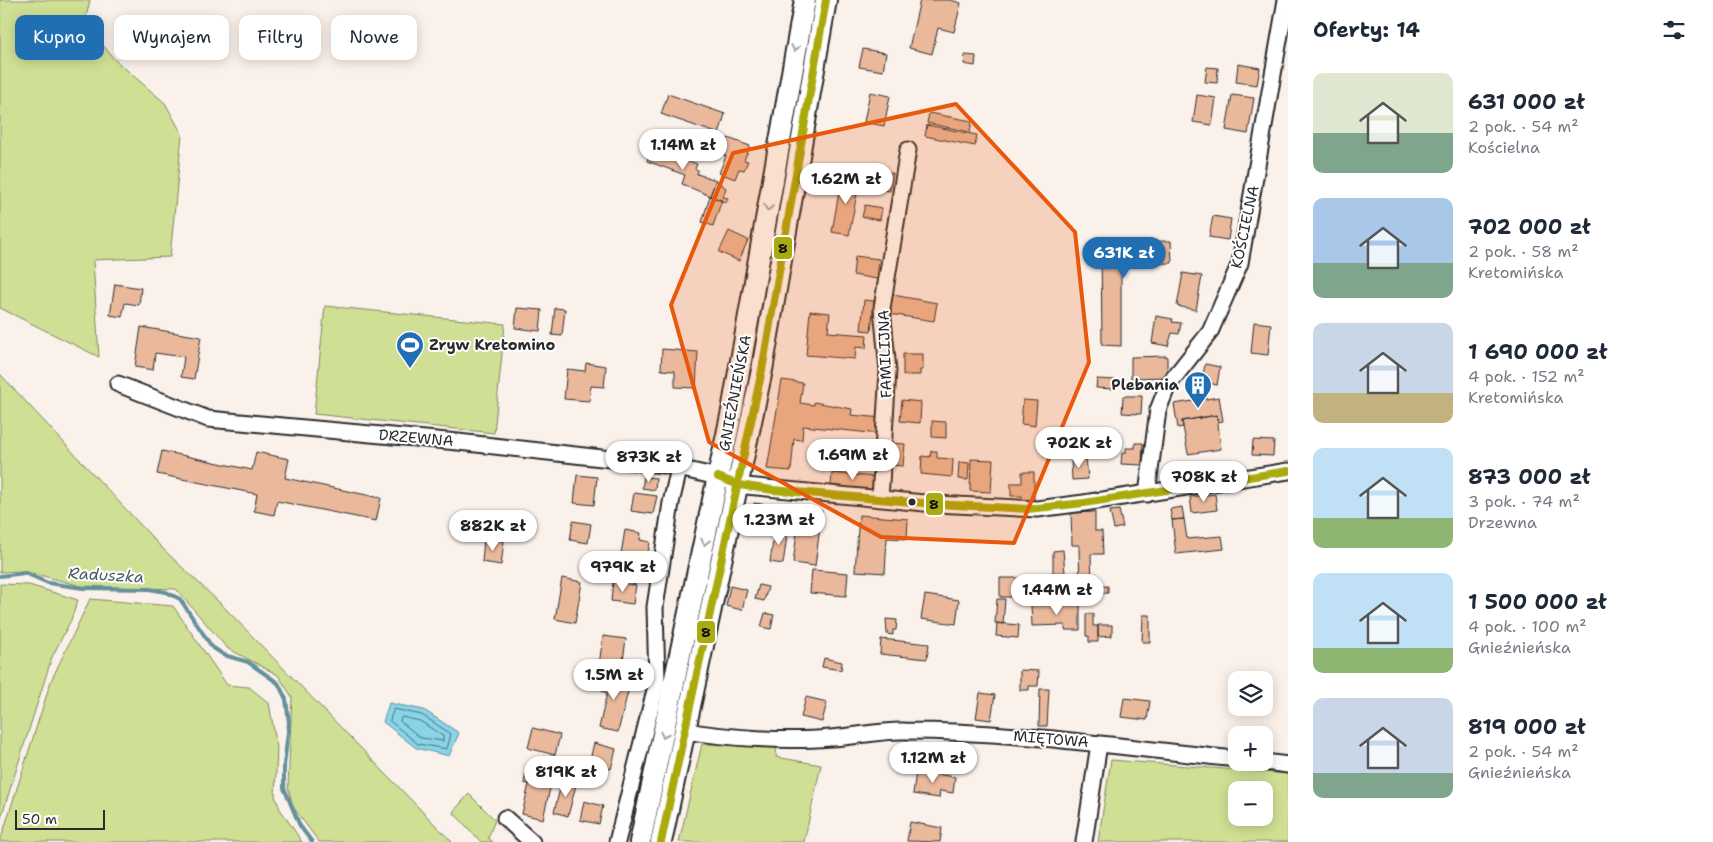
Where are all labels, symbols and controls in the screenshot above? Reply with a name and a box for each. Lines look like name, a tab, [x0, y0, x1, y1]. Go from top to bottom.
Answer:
chip: Kupno	[15, 15, 104, 60]
chip: Wynajem	[114, 15, 229, 60]
chip: Filtry	[239, 15, 321, 60]
chip: Nowe	[331, 15, 417, 60]
text: Oferty: 14	[1313, 16, 1420, 44]
icon: filters	[1660, 16, 1688, 44]
one-way arrow	[791, 43, 801, 52]
text: 631 000 zł	[1468, 88, 1585, 116]
icon: home	[1353, 93, 1413, 153]
text: 2 pok. · 54 m²	[1468, 116, 1579, 137]
pin: 1.14M zł	[631, 128, 735, 171]
text: 1.14M zł	[650, 134, 716, 155]
text: Kościelna	[1468, 137, 1540, 158]
pin: 1.62M zł	[794, 162, 898, 205]
text: 1.62M zł	[811, 168, 881, 189]
street label: KOŚCIELNA	[1225, 183, 1264, 270]
one-way arrow	[763, 204, 773, 212]
text: 702 000 zł	[1468, 213, 1591, 241]
icon: home	[1353, 218, 1413, 278]
line badge: 8	[773, 236, 793, 260]
pin: 631K zł	[1078, 236, 1170, 279]
text: 8	[778, 239, 788, 257]
text: 2 pok. · 58 m²	[1468, 241, 1579, 262]
text: 631K zł	[1093, 242, 1155, 263]
text: Kretomińska	[1468, 262, 1563, 283]
street label: FAMILIJNA	[873, 309, 897, 399]
sports icon: Zryw Kretomino	[395, 330, 425, 369]
street label: GNIEŹNIEŃSKA	[713, 333, 756, 453]
place label: Zryw Kretomino	[429, 335, 555, 355]
text: 1 690 000 zł	[1468, 338, 1607, 366]
icon: home	[1353, 343, 1413, 403]
text: 4 pok. · 152 m²	[1468, 366, 1585, 387]
building icon: Plebania	[1183, 370, 1213, 409]
place label: Plebania	[1111, 375, 1180, 395]
text: Kretomińska	[1468, 387, 1563, 408]
street label: DRZEWNA	[378, 425, 454, 451]
pin: 702K zł	[1033, 426, 1125, 469]
text: 702K zł	[1046, 432, 1112, 453]
pin: 1.69M zł	[801, 438, 905, 481]
pin: 873K zł	[603, 440, 695, 483]
text: 1.69M zł	[818, 444, 888, 465]
text: 873K zł	[616, 446, 682, 467]
pin: 708K zł	[1158, 460, 1250, 503]
text: 873 000 zł	[1468, 463, 1591, 491]
text: 708K zł	[1171, 466, 1237, 487]
icon: home	[1353, 468, 1413, 528]
text: 3 pok. · 74 m²	[1468, 491, 1580, 512]
line badge: 8	[925, 492, 944, 516]
text: 8	[929, 495, 939, 513]
unlabelled marker	[907, 497, 917, 507]
pin: 1.23M zł	[727, 504, 831, 546]
text: 1.23M zł	[743, 509, 815, 530]
pin: 882K zł	[447, 510, 539, 552]
text: Drzewna	[1468, 512, 1537, 533]
text: 882K zł	[460, 515, 526, 536]
one-way arrow	[700, 537, 711, 546]
pin: 979K zł	[577, 550, 669, 593]
text: 979K zł	[590, 556, 656, 577]
water label: Raduszka	[67, 563, 145, 587]
pin: 1.44M zł	[1005, 574, 1109, 616]
text: 1.44M zł	[1022, 579, 1092, 600]
text: 1 500 000 zł	[1468, 588, 1607, 616]
icon: home	[1353, 593, 1413, 653]
text: 4 pok. · 100 m²	[1468, 616, 1587, 637]
line badge: 8	[696, 620, 716, 644]
text: 8	[701, 623, 711, 641]
text: Gnieźnieńska	[1468, 637, 1571, 658]
pin: 1.5M zł	[568, 658, 660, 701]
text: 1.5M zł	[584, 664, 644, 685]
map controls	[1228, 671, 1273, 826]
button: layers	[1228, 671, 1273, 716]
text: 819 000 zł	[1468, 713, 1586, 741]
icon: home	[1353, 718, 1413, 778]
street label: MIĘTOWA	[1013, 726, 1090, 752]
button: +	[1228, 726, 1273, 771]
one-way arrow	[659, 730, 670, 739]
text: 2 pok. · 54 m²	[1468, 741, 1579, 762]
pin: 1.12M zł	[881, 742, 985, 784]
text: 1.12M zł	[900, 747, 966, 768]
pin: 819K zł	[520, 756, 612, 798]
text: 819K zł	[535, 761, 597, 782]
text: Gnieźnieńska	[1468, 762, 1571, 783]
button: −	[1228, 781, 1273, 826]
scale bar	[15, 807, 105, 830]
text: 50 m	[22, 810, 57, 828]

